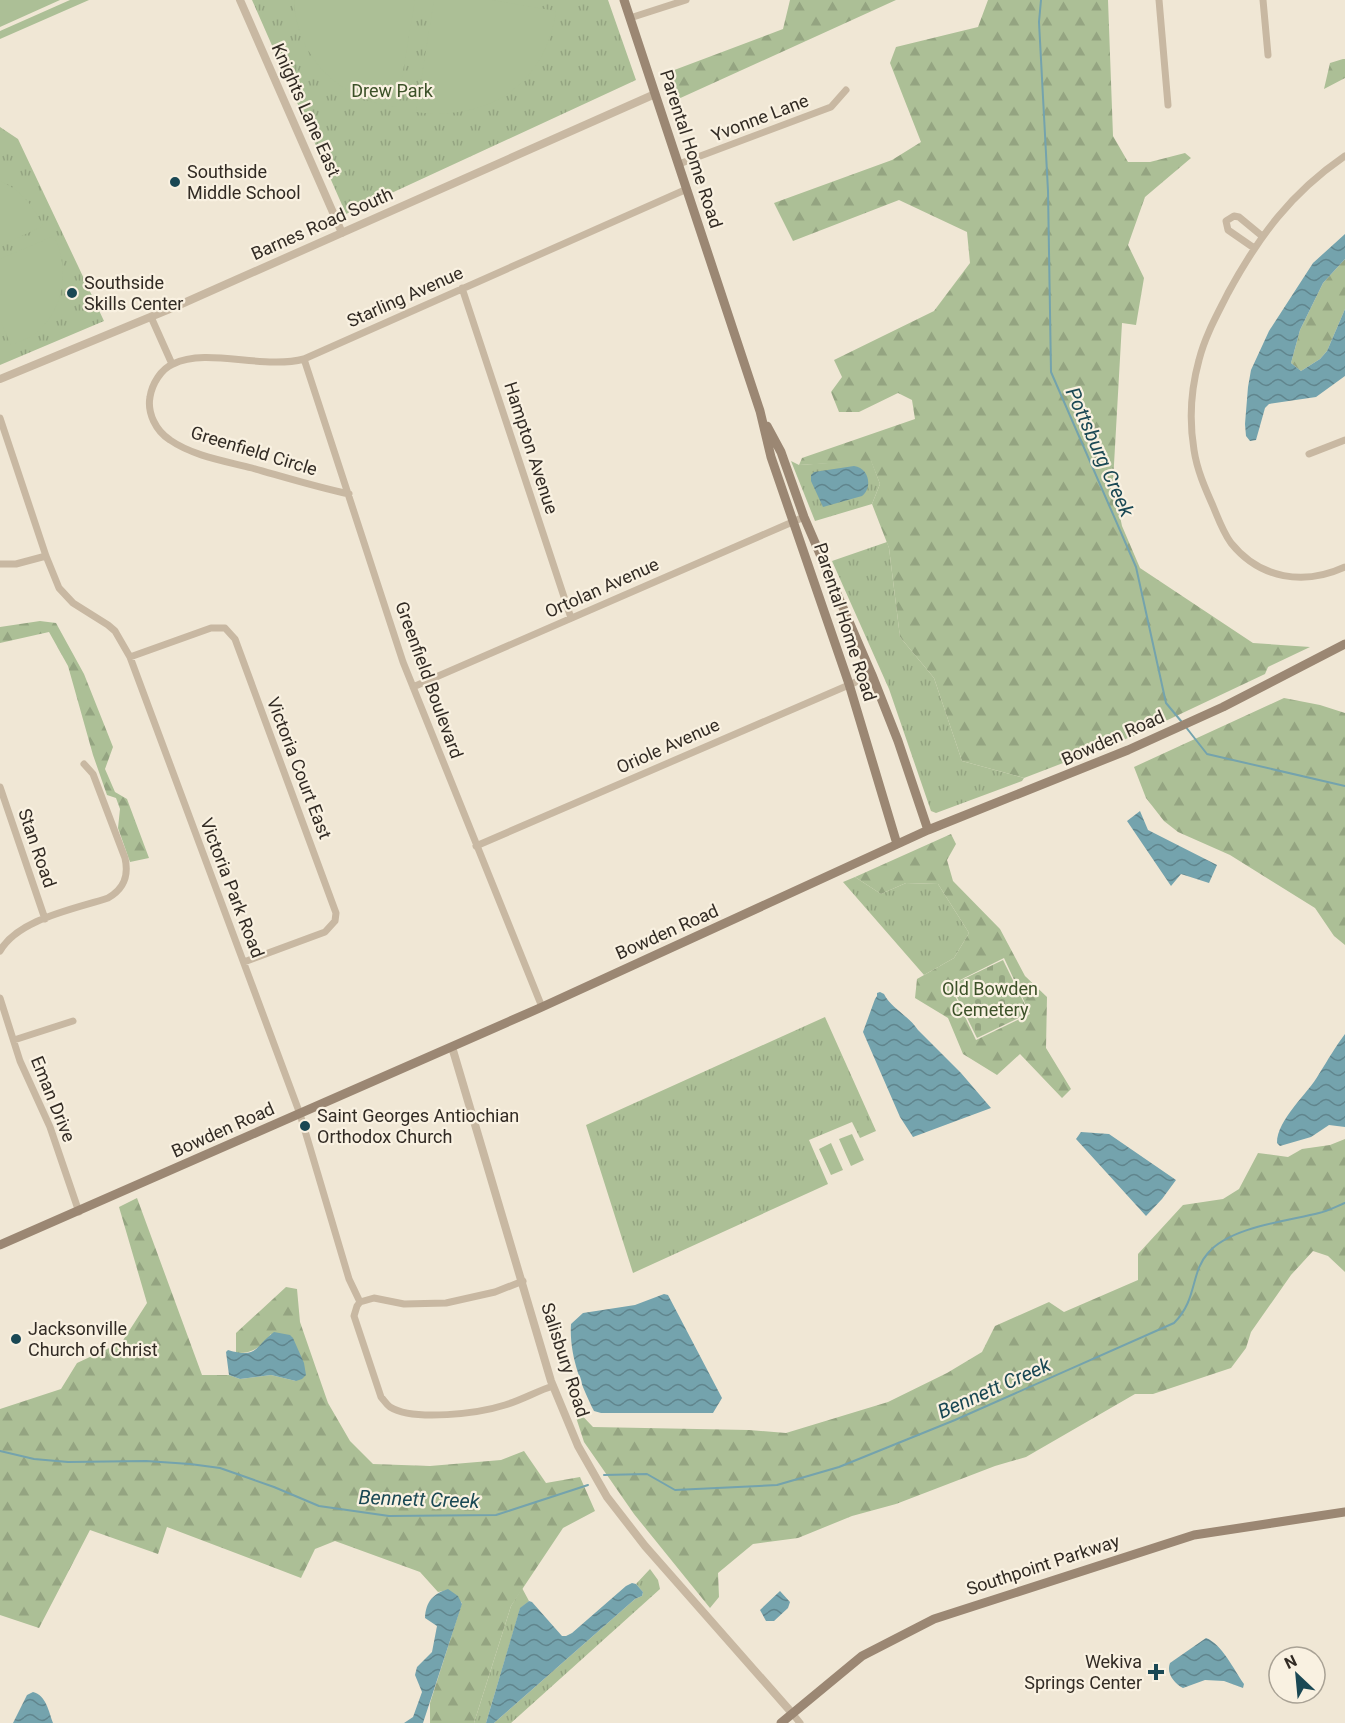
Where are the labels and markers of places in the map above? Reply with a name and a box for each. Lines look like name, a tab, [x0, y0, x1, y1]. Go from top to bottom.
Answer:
place label: Southside Middle School	[187, 161, 301, 203]
marker: Southside Middle School	[168, 175, 182, 189]
place label: Southside Skills Center	[84, 272, 183, 314]
marker: Southside Skills Center	[65, 286, 79, 300]
place label: Saint Georges Antiochian Orthodox Church	[317, 1105, 519, 1147]
marker: Saint Georges Antiochian Orthodox Church	[298, 1119, 312, 1133]
place label: Jacksonville Church of Christ	[28, 1318, 158, 1360]
marker: Jacksonville Church of Christ	[9, 1332, 23, 1346]
place label: Wekiva Springs Center	[1024, 1651, 1142, 1693]
marker: Wekiva Springs Center	[1147, 1663, 1165, 1681]

